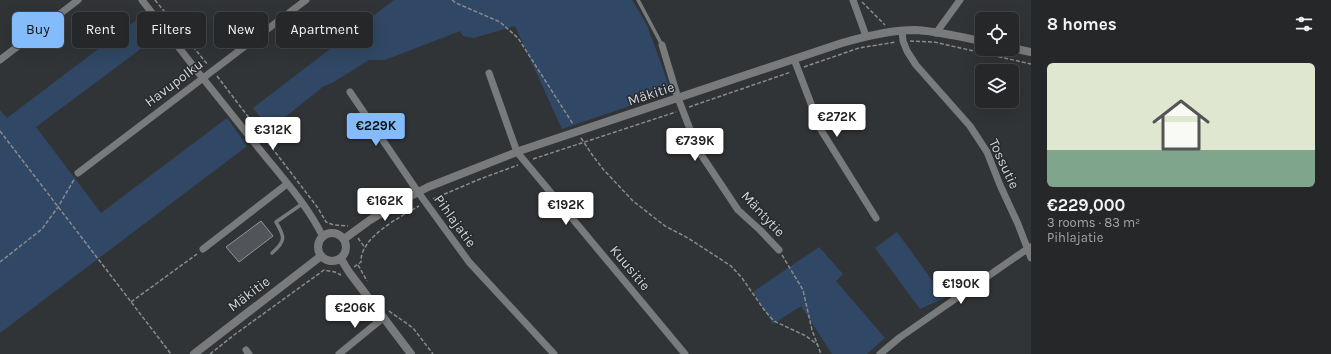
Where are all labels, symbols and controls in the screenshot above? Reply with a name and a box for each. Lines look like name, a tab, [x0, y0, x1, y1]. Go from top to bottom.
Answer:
chip: Buy	[12, 12, 64, 48]
chip: Rent	[72, 12, 129, 48]
chip: Filters	[137, 12, 206, 48]
chip: New	[214, 12, 268, 48]
chip: Apartment	[276, 12, 373, 48]
map controls	[975, 12, 1019, 108]
button: locate	[975, 12, 1019, 56]
icon: filters	[1293, 13, 1315, 35]
text: 8 homes	[1047, 14, 1117, 34]
street label: Havupolku	[141, 56, 207, 110]
button: layers	[975, 64, 1019, 108]
street label: Mäkitie	[625, 78, 677, 110]
icon: home	[1145, 89, 1217, 161]
pin: €272K	[809, 104, 865, 138]
text: €272K	[818, 109, 856, 124]
pin: €229K	[348, 113, 404, 147]
pin: €312K	[245, 117, 301, 151]
text: €229K	[356, 118, 396, 133]
text: €312K	[254, 122, 292, 137]
pin: €739K	[667, 128, 723, 162]
text: €739K	[675, 133, 715, 148]
street label: Tossutie	[985, 136, 1023, 192]
pin: €162K	[357, 188, 413, 222]
street label: Mäntytie	[738, 188, 788, 240]
street label: Pihlajatie	[430, 191, 480, 251]
pin: €192K	[538, 192, 594, 226]
text: €162K	[366, 193, 404, 208]
text: €229,000	[1047, 195, 1125, 215]
text: €192K	[547, 197, 585, 212]
text: 3 rooms · 83 m²	[1047, 215, 1140, 230]
text: Pihlajatie	[1047, 230, 1103, 245]
street label: Kuusitie	[606, 242, 654, 294]
pin: €190K	[933, 271, 989, 305]
street label: Mäkitie	[225, 273, 273, 315]
text: €190K	[942, 276, 980, 291]
pin: €206K	[327, 295, 383, 329]
text: €206K	[335, 300, 375, 315]

